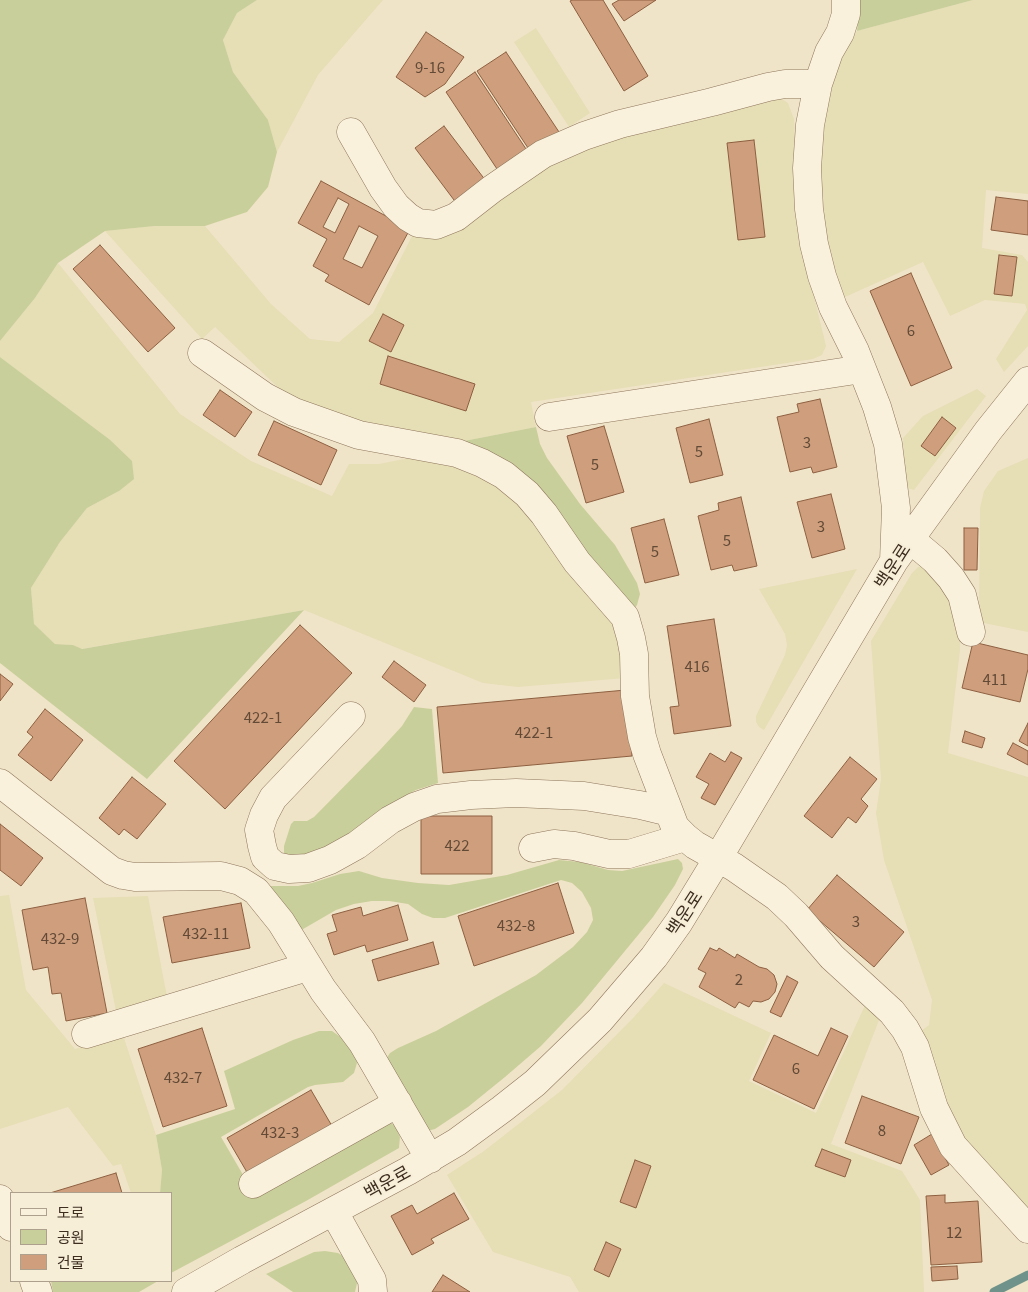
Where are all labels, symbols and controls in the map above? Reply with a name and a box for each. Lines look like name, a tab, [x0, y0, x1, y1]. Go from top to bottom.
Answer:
house number: 9-16	[415, 58, 445, 76]
house number: 6	[907, 321, 915, 339]
house number: 3	[803, 433, 811, 451]
house number: 5	[695, 442, 703, 460]
house number: 5	[591, 455, 599, 473]
house number: 3	[817, 517, 825, 535]
house number: 5	[723, 531, 731, 549]
street label: 백운로	[869, 539, 915, 593]
house number: 5	[651, 542, 659, 560]
house number: 416	[685, 657, 709, 675]
house number: 411	[983, 670, 1007, 688]
house number: 422-1	[244, 708, 282, 726]
house number: 422-1	[515, 723, 553, 741]
house number: 422	[445, 836, 469, 854]
street label: 백운로	[661, 886, 707, 940]
house number: 3	[852, 912, 860, 930]
house number: 432-8	[497, 916, 535, 934]
house number: 432-11	[183, 924, 229, 942]
house number: 432-9	[41, 929, 79, 947]
house number: 2	[735, 970, 743, 988]
house number: 6	[792, 1059, 800, 1077]
house number: 432-7	[164, 1068, 202, 1086]
house number: 8	[878, 1121, 886, 1139]
house number: 432-3	[261, 1123, 299, 1141]
street label: 백운로	[360, 1161, 414, 1203]
legend	[10, 1192, 172, 1282]
text: 도로	[57, 1201, 85, 1222]
house number: 12	[946, 1223, 962, 1241]
text: 공원	[57, 1226, 85, 1247]
text: 건물	[57, 1251, 85, 1272]

